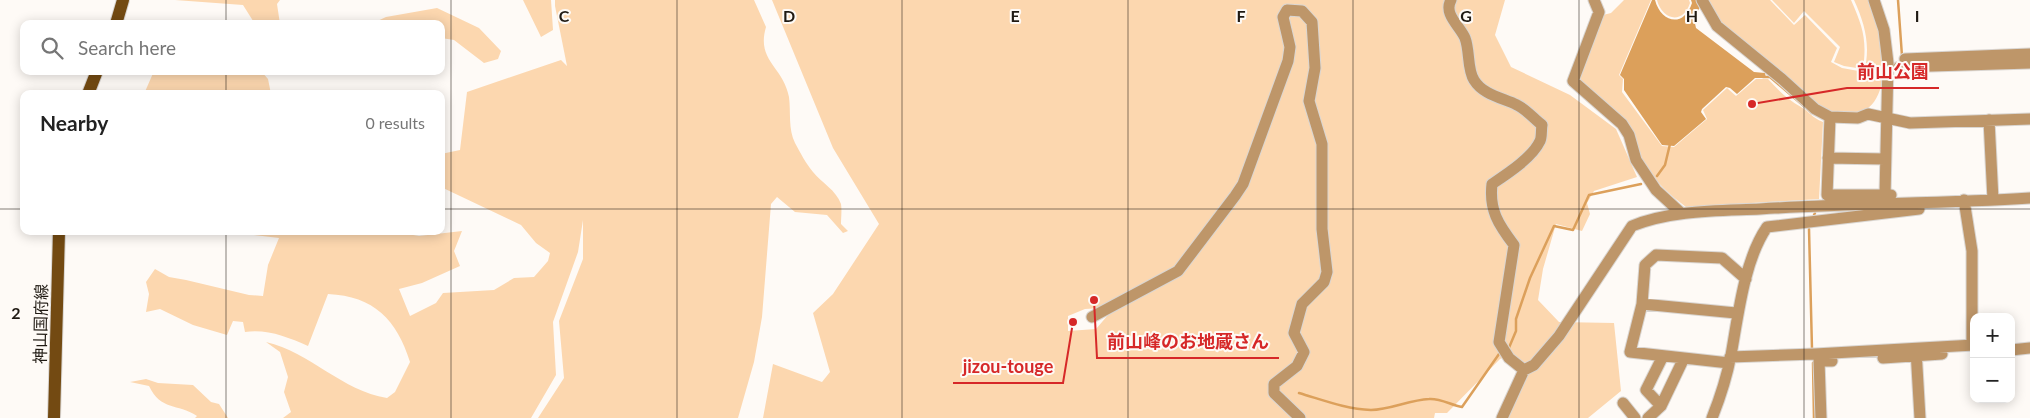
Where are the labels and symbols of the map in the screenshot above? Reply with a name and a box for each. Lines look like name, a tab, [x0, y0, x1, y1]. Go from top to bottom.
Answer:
text: C	[559, 6, 570, 25]
text: D	[783, 6, 795, 25]
text: E	[1010, 6, 1020, 25]
text: F	[1236, 6, 1246, 25]
text: G	[1460, 6, 1472, 25]
text: H	[1686, 6, 1698, 25]
text: I	[1915, 6, 1919, 25]
callout: 前山公園	[1847, 55, 1939, 88]
text: 前山公園	[1857, 60, 1929, 82]
street label: 神山国府線	[30, 284, 50, 364]
text: 2	[11, 303, 21, 322]
callout: 前山峰のお地蔵さん	[1097, 325, 1279, 358]
text: 前山峰のお地蔵さん	[1107, 330, 1269, 352]
callout: jizou-touge	[953, 350, 1063, 383]
text: jizou-touge	[962, 355, 1054, 377]

